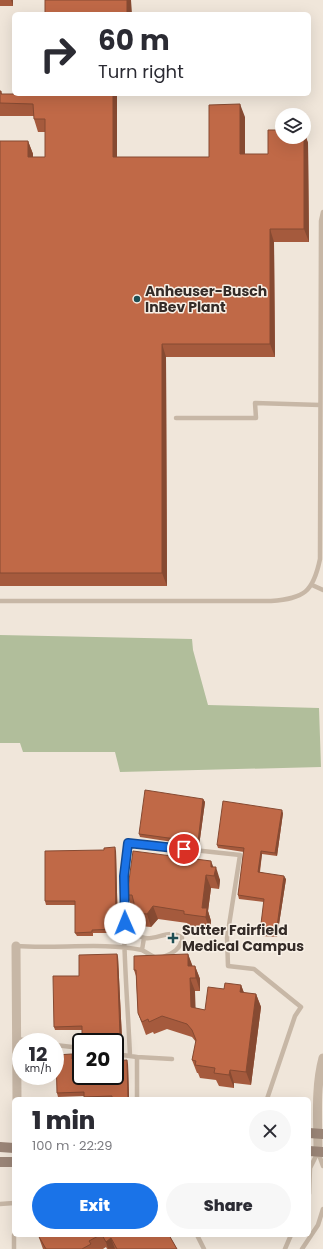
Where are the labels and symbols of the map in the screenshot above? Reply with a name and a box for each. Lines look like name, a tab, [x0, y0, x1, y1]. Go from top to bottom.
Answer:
place label: Anheuser-Busch InBev Plant	[145, 281, 267, 317]
marker: Anheuser-Busch InBev Plant	[132, 294, 142, 304]
pin	[167, 832, 201, 866]
position arrow	[104, 902, 146, 944]
place label: Sutter Fairfield Medical Campus	[182, 920, 304, 956]
marker: Sutter Fairfield Medical Campus	[167, 932, 179, 944]
speed limit sign: 20	[72, 1033, 124, 1085]

